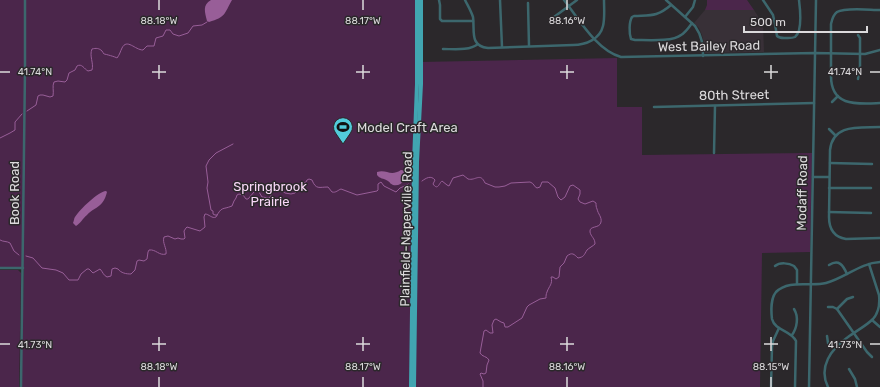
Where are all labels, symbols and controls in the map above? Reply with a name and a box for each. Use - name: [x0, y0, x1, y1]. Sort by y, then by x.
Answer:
- scale bar: [744, 8, 867, 34]
- text: 88.18°W: [140, 15, 178, 27]
- text: 88.17°W: [345, 15, 381, 27]
- text: 88.16°W: [549, 15, 585, 27]
- text: 500 m: [750, 15, 786, 29]
- street label: West Bailey Road: [658, 38, 760, 54]
- text: 41.74°N: [18, 66, 52, 78]
- text: 41.74°N: [828, 66, 862, 78]
- street label: 80th Street: [699, 87, 769, 103]
- sports icon: Model Craft Area: [332, 116, 354, 144]
- place label: Model Craft Area: [357, 120, 458, 135]
- street label: Plainfield-Naperville Road: [397, 151, 415, 307]
- street label: Modaff Road: [794, 155, 810, 231]
- street label: Book Road: [7, 161, 22, 225]
- park label: Springbrook Prairie: [233, 179, 307, 209]
- text: 41.73°N: [18, 339, 52, 351]
- text: 41.73°N: [828, 339, 862, 351]
- text: 88.18°W: [140, 361, 178, 373]
- text: 88.17°W: [345, 361, 381, 373]
- text: 88.16°W: [549, 361, 585, 373]
- text: 88.15°W: [753, 361, 789, 373]

